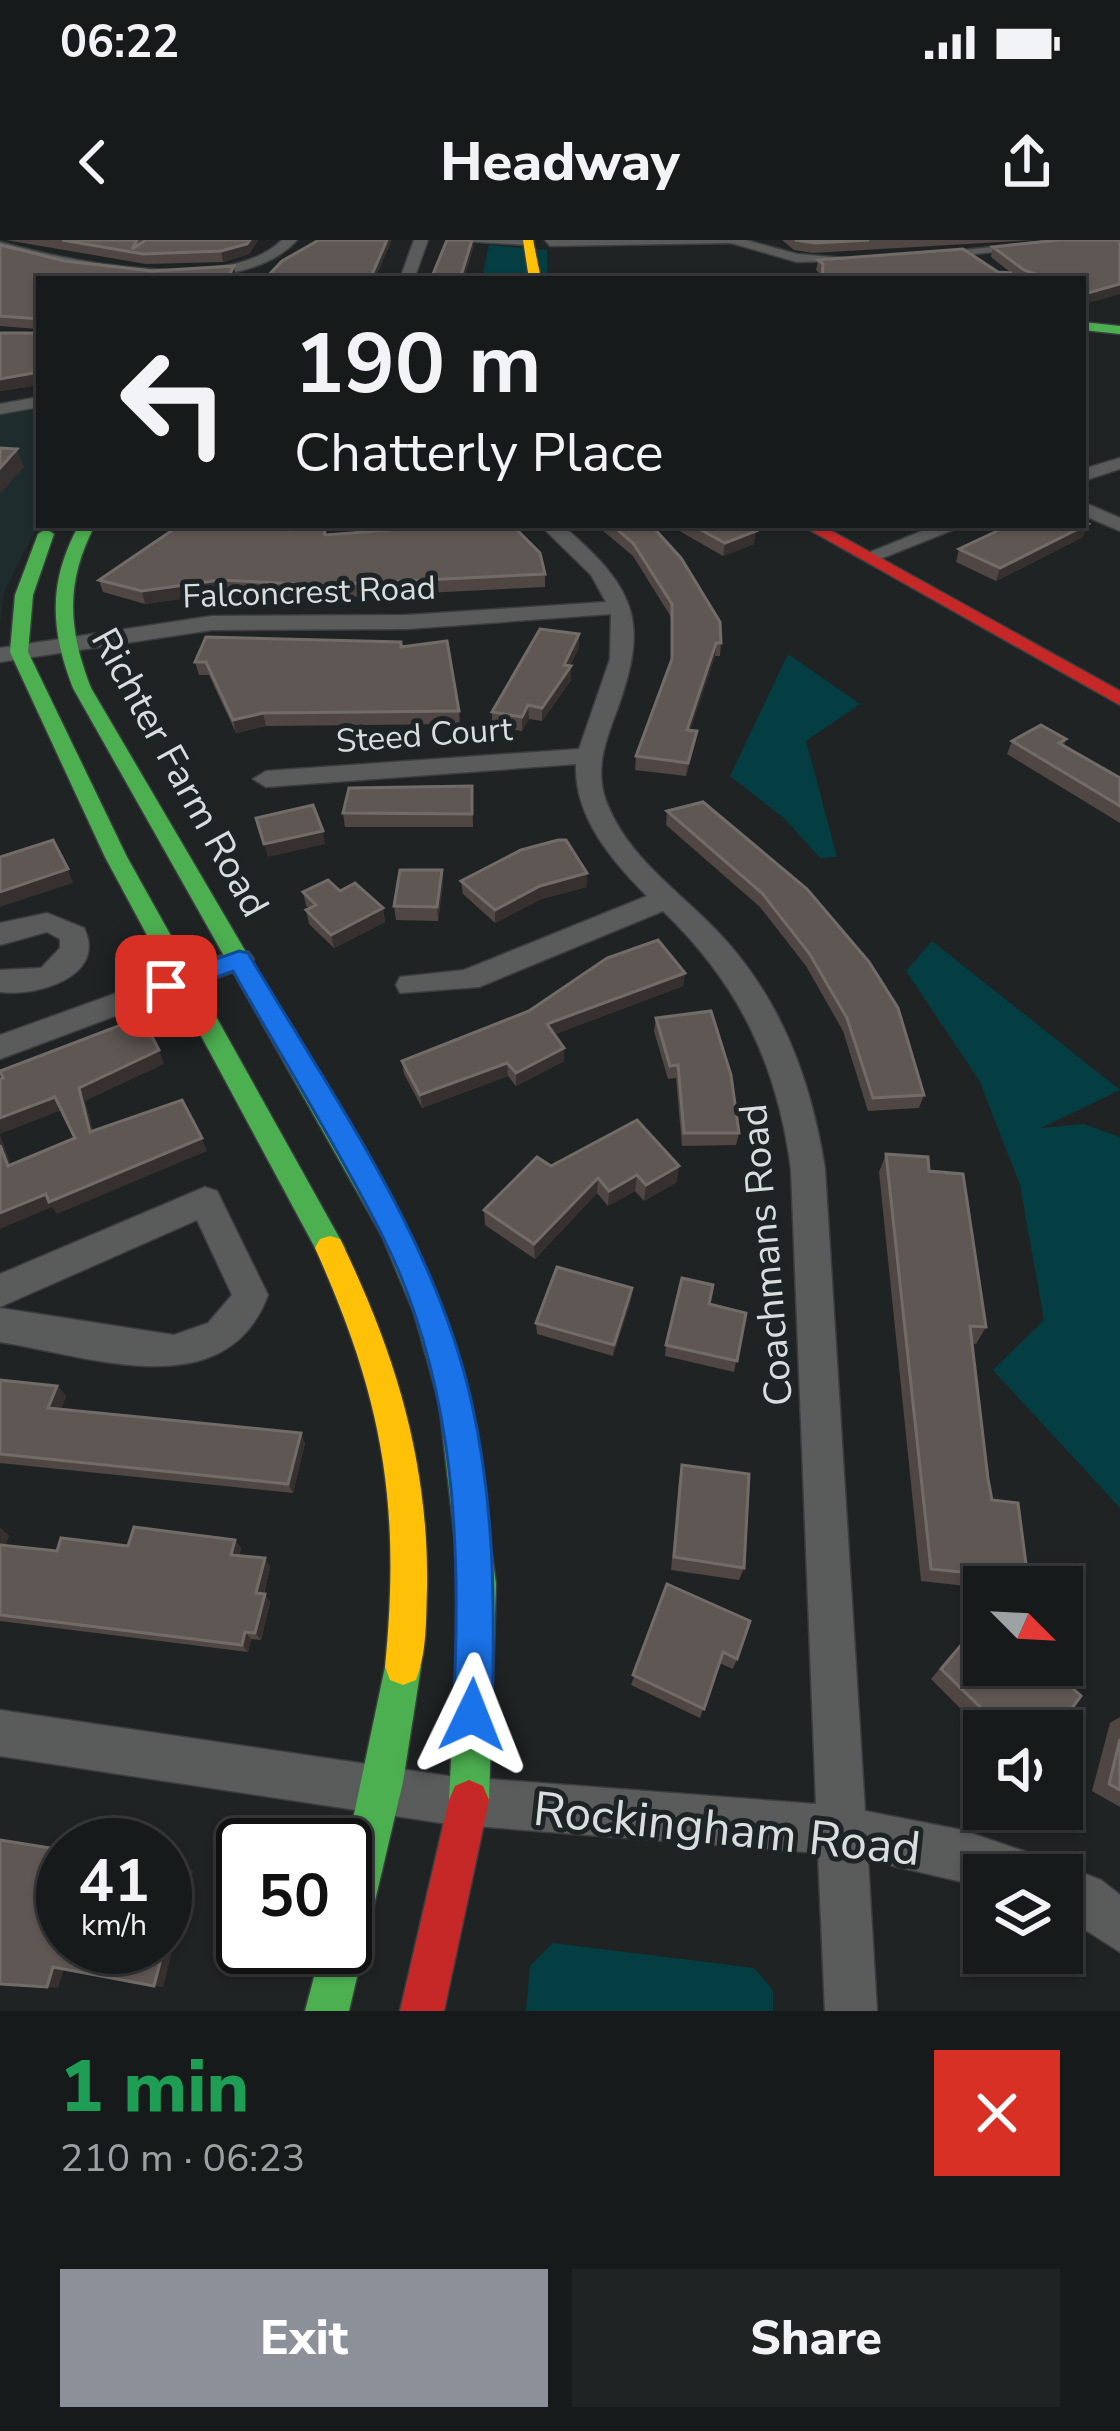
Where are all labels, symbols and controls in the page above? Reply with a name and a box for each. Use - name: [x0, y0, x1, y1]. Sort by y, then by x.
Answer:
- text: 06:22: [60, 12, 179, 73]
- text: Headway: [440, 125, 680, 199]
- icon: back: [60, 129, 126, 195]
- icon: share: [994, 129, 1060, 195]
- text: 190 m: [294, 307, 542, 422]
- icon: left: [96, 324, 252, 480]
- text: Chatterly Place: [294, 416, 664, 490]
- street label: Falconcrest Road: [182, 566, 437, 619]
- street label: Richter Farm Road: [78, 619, 281, 927]
- street label: Steed Court: [334, 707, 514, 764]
- pin: [115, 935, 217, 1037]
- icon: arrive: [133, 953, 199, 1019]
- street label: Coachmans Road: [727, 1102, 806, 1408]
- north arrow: [963, 1566, 1083, 1686]
- map controls: [963, 1566, 1083, 1974]
- position arrow: [409, 1652, 535, 1778]
- button: sound: [963, 1710, 1083, 1830]
- street label: Rockingham Road: [530, 1776, 924, 1882]
- speed limit sign: 50: [216, 1818, 372, 1974]
- text: 41: [78, 1840, 150, 1922]
- button: layers: [963, 1854, 1083, 1974]
- text: km/h: [81, 1905, 147, 1946]
- text: 1 min: [60, 2038, 249, 2136]
- button: close: [934, 2050, 1060, 2176]
- text: 210 m · 06:23: [60, 2132, 305, 2185]
- button: Exit: [60, 2269, 548, 2407]
- button: Share: [572, 2269, 1060, 2407]

